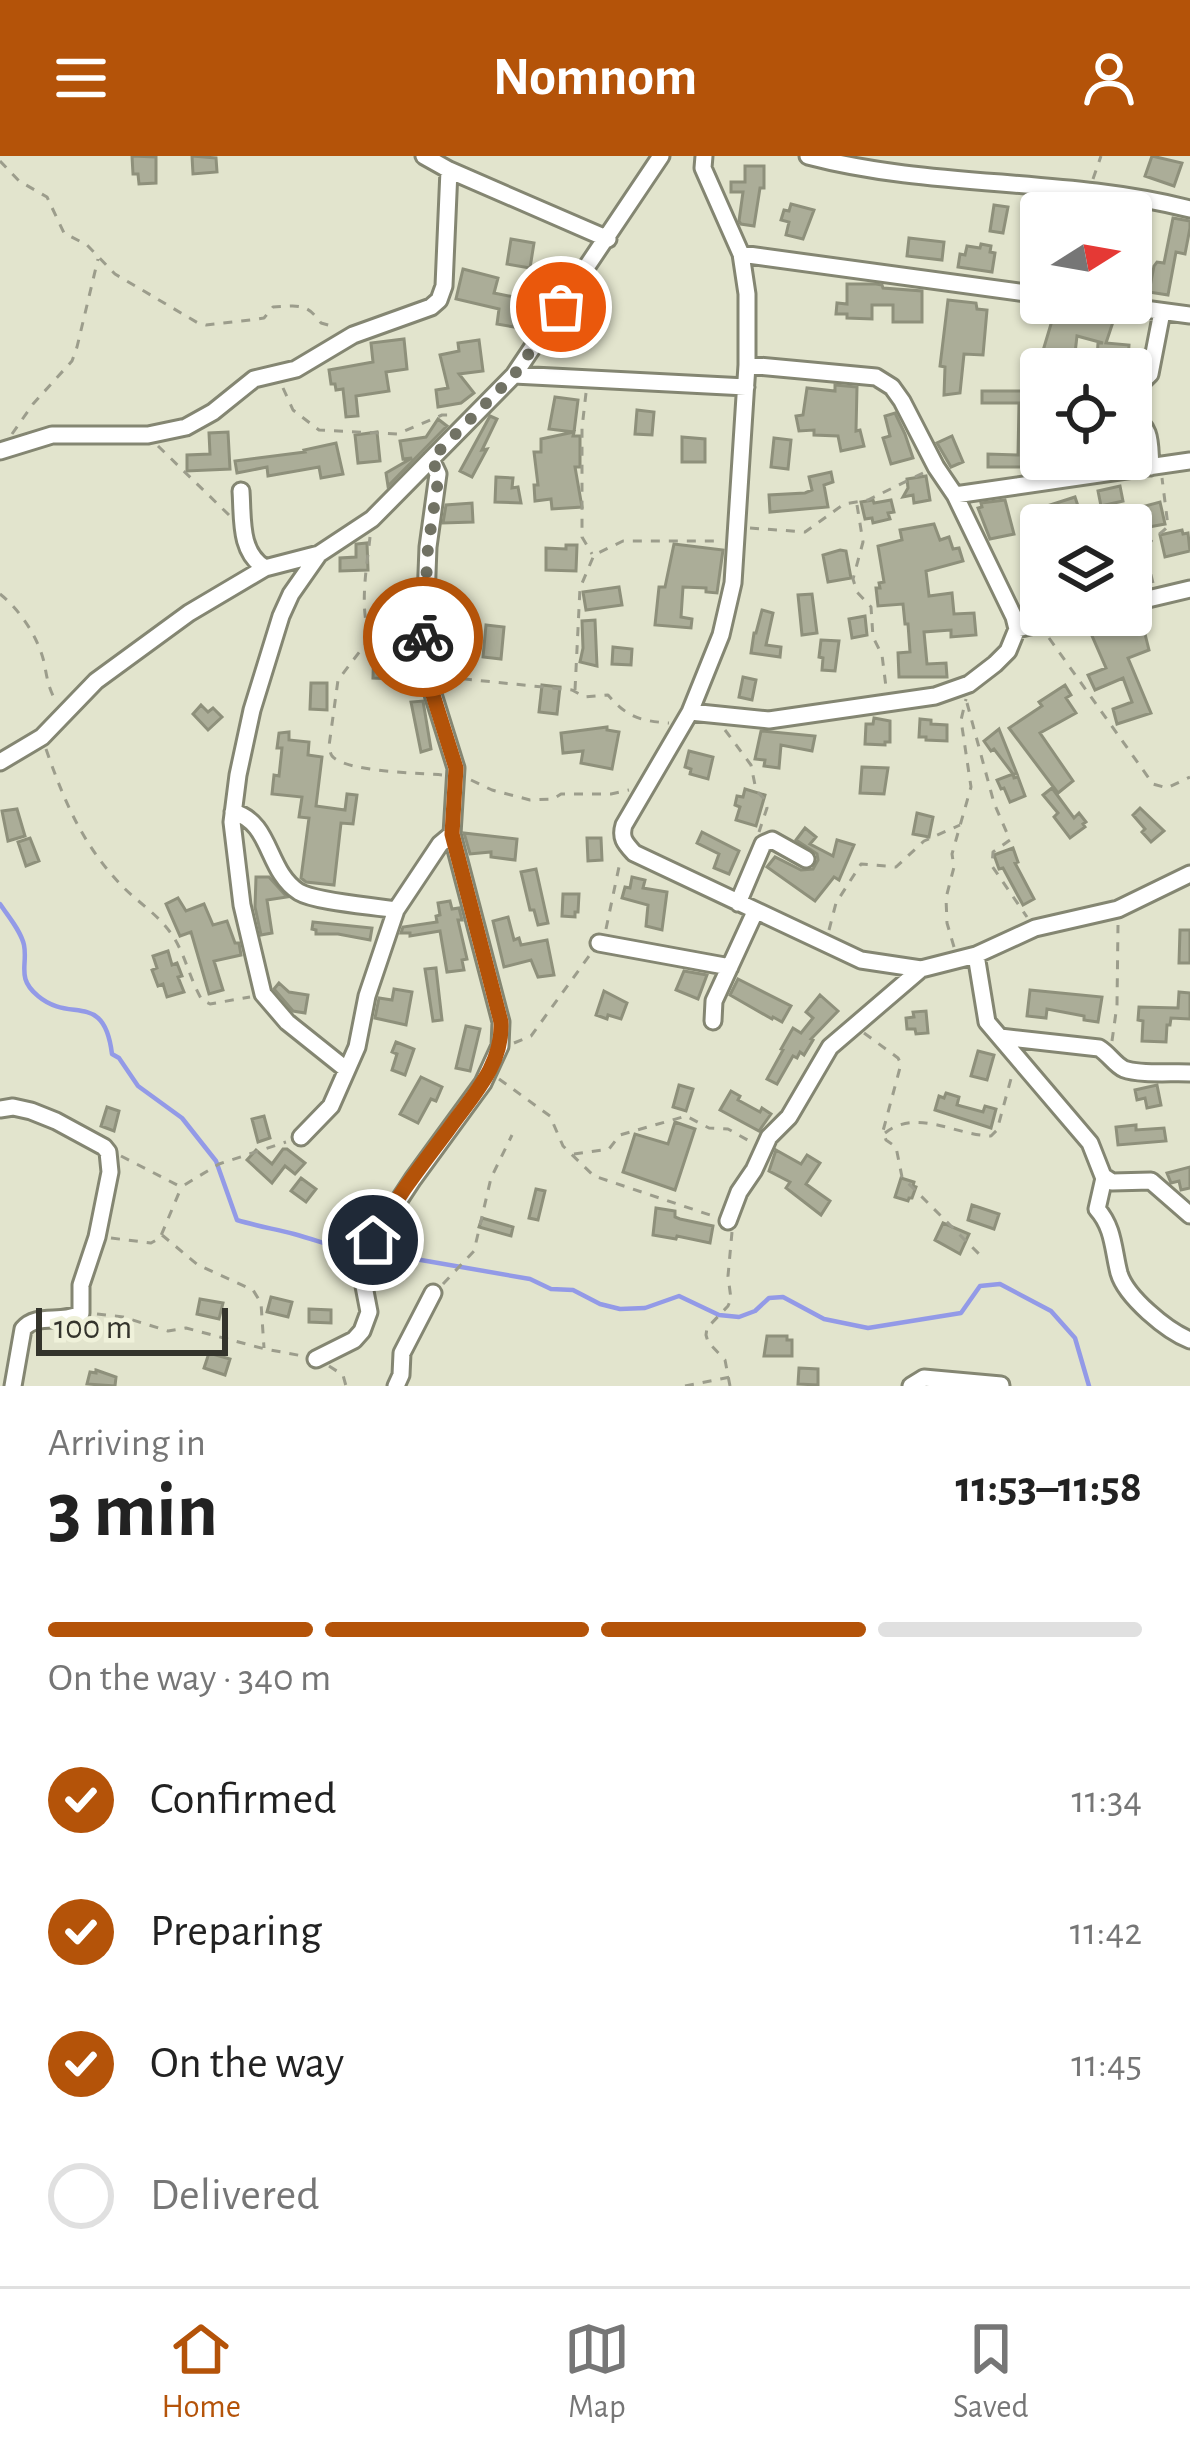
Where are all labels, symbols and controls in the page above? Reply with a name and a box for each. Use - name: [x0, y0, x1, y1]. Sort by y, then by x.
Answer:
- icon: menu: [48, 45, 114, 111]
- icon: person: [1076, 45, 1142, 111]
- text: Nomnom: [493, 51, 697, 105]
- north arrow: [1020, 192, 1152, 324]
- map controls: [1020, 192, 1152, 636]
- pin: [510, 256, 612, 358]
- icon: bag: [528, 274, 594, 340]
- button: locate: [1020, 348, 1152, 480]
- button: layers: [1020, 504, 1152, 636]
- courier: [363, 577, 483, 697]
- icon: bike: [390, 604, 456, 670]
- pin: [322, 1189, 424, 1291]
- icon: home: [340, 1207, 406, 1273]
- scale bar: [36, 1302, 228, 1355]
- text: 100 m: [54, 1312, 132, 1345]
- text: Arriving in: [48, 1424, 206, 1463]
- text: 11:53–11:58: [955, 1465, 1142, 1510]
- text: 3 min: [48, 1473, 218, 1551]
- text: On the way · 340 m: [48, 1659, 331, 1698]
- icon: check: [48, 1767, 114, 1833]
- text: Confirmed: [150, 1777, 336, 1822]
- text: 11:34: [1071, 1781, 1142, 1820]
- icon: check: [48, 1899, 114, 1965]
- text: Preparing: [150, 1909, 322, 1954]
- text: 11:42: [1070, 1913, 1142, 1952]
- icon: check: [48, 2031, 114, 2097]
- text: On the way: [150, 2041, 344, 2086]
- text: 11:45: [1071, 2045, 1142, 2084]
- text: Delivered: [150, 2173, 319, 2218]
- tab: Home: [162, 2316, 241, 2428]
- tab: Map: [564, 2316, 630, 2428]
- tab: Saved: [953, 2316, 1028, 2428]

